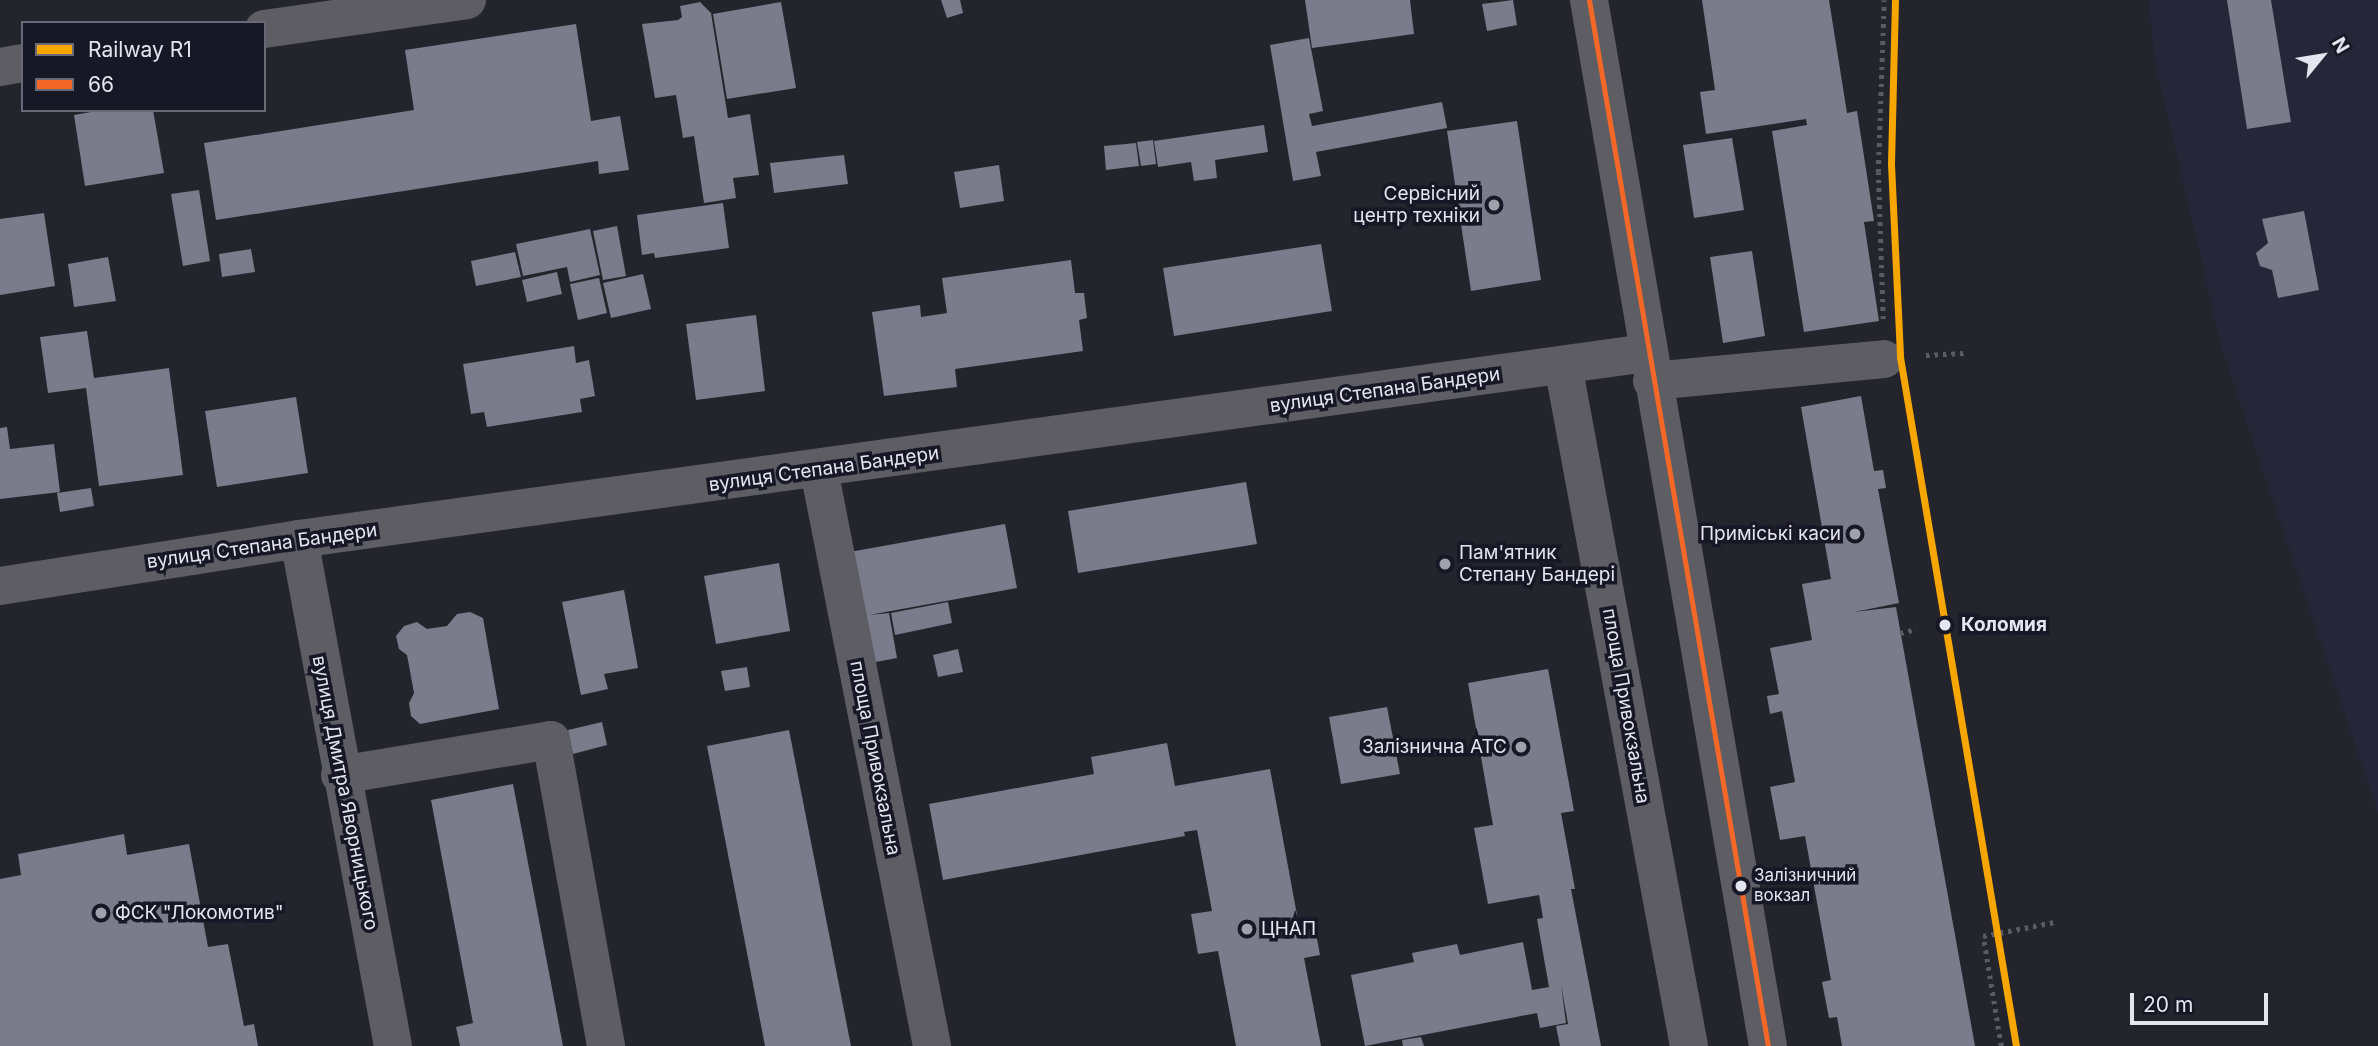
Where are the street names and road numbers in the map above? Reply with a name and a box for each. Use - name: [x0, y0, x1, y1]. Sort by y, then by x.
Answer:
- street label: вулиця Степана Бандери: [1268, 363, 1502, 417]
- street label: вулиця Степана Бандери: [707, 442, 941, 496]
- street label: вулиця Степана Бандери: [145, 519, 379, 573]
- street label: площа Привокзальна: [1598, 607, 1654, 805]
- street label: вулиця Дмитра Яворницького: [307, 654, 383, 932]
- street label: площа Привокзальна: [845, 659, 905, 857]

